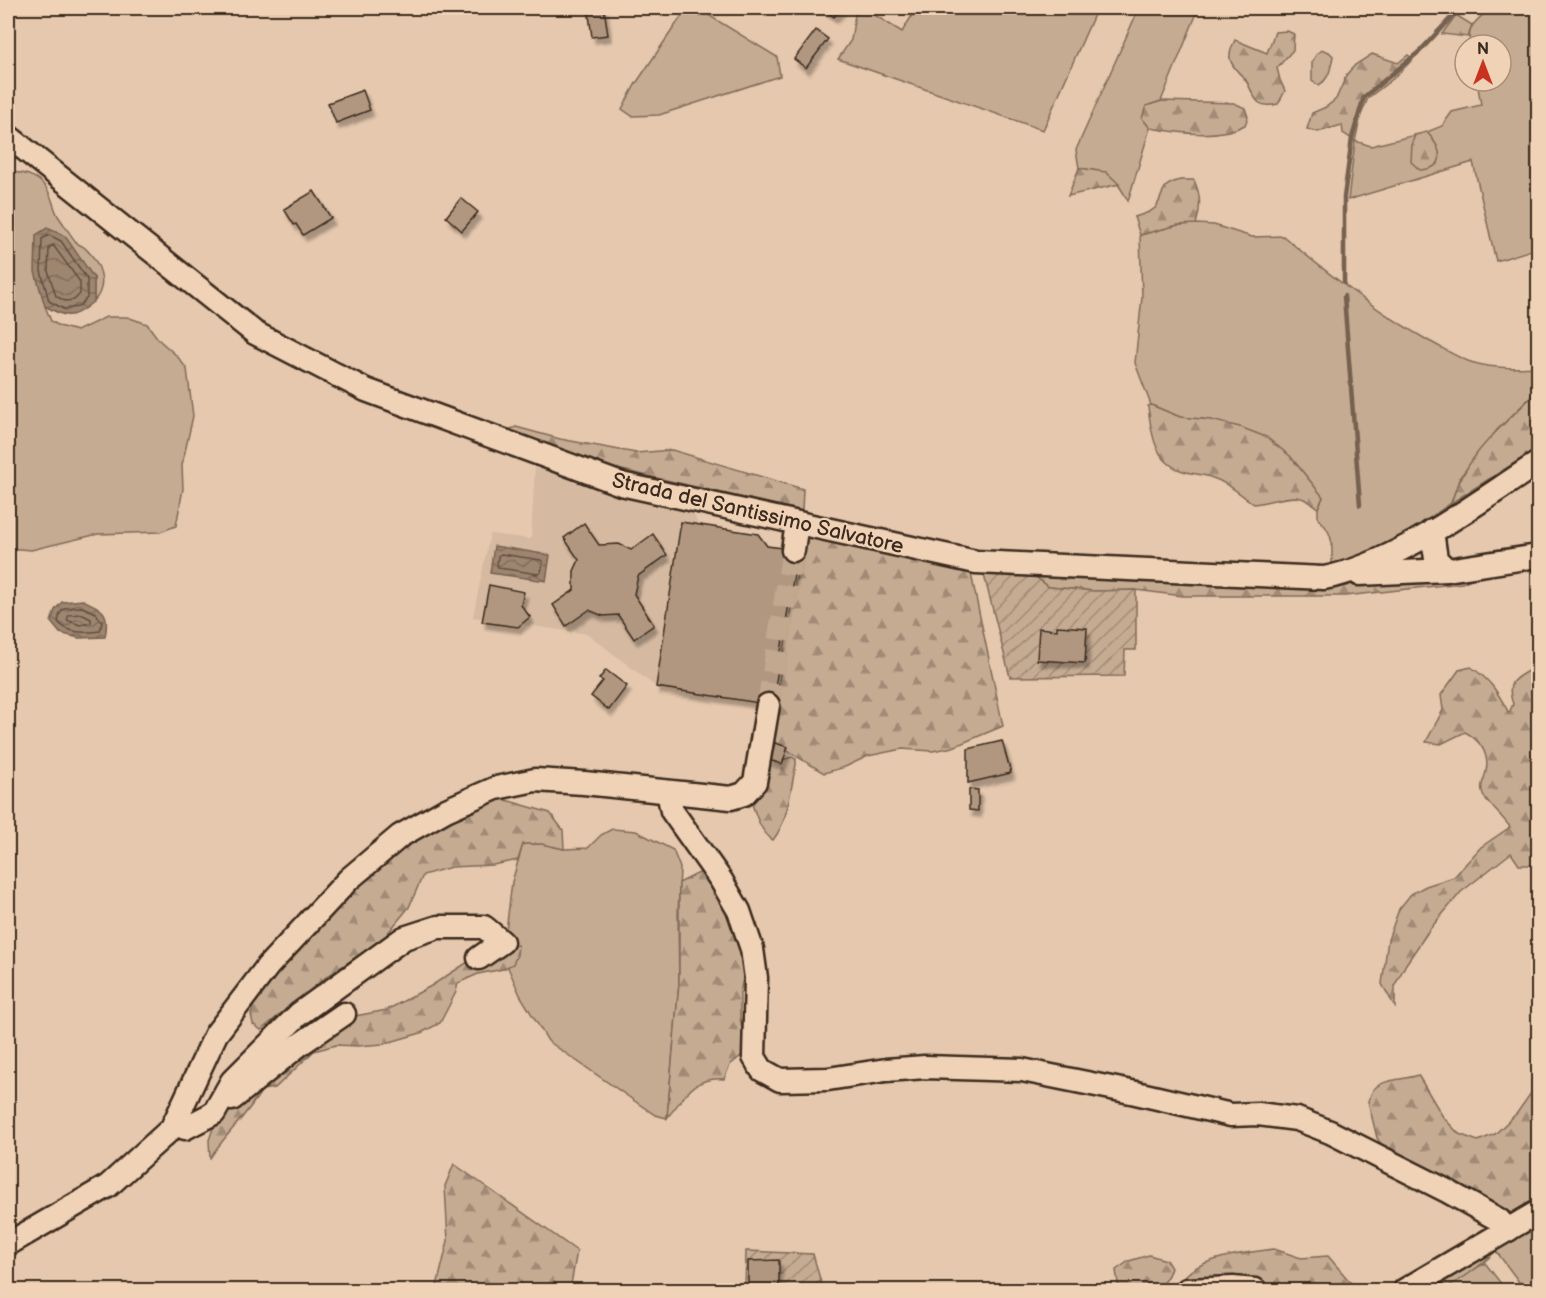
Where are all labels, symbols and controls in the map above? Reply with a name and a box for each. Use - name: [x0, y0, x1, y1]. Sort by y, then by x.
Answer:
- north arrow: [1453, 33, 1513, 93]
- text: N: [1477, 40, 1489, 59]
- street label: Strada del Santissimo Salvatore: [610, 468, 906, 559]

